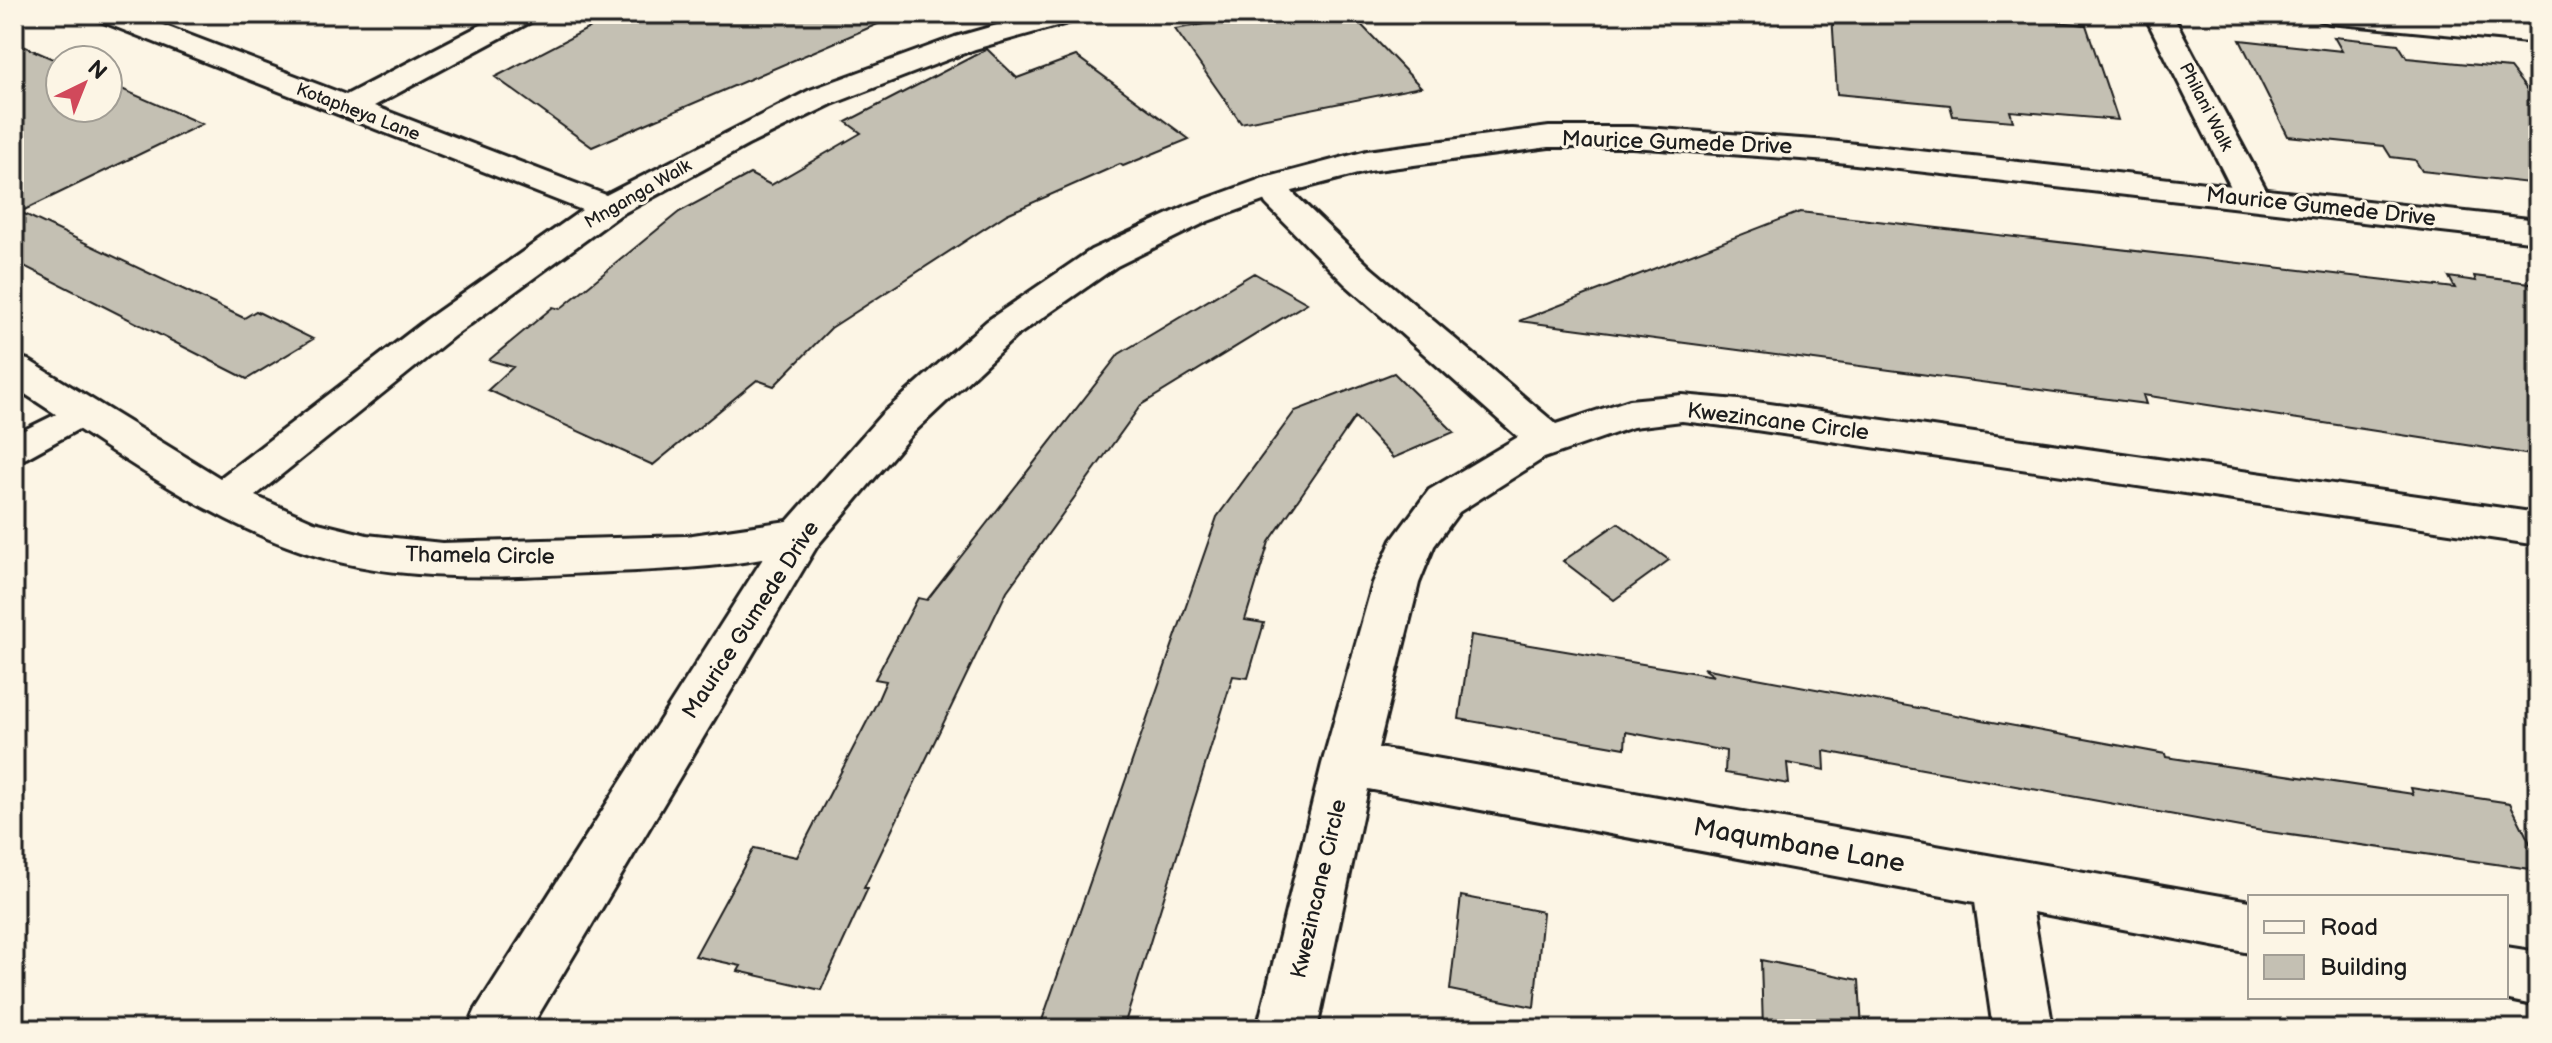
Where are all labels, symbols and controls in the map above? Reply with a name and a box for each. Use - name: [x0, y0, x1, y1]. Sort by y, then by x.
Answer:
- north arrow: [44, 44, 124, 124]
- text: N: [81, 55, 112, 86]
- street label: Philani Walk: [2175, 59, 2237, 155]
- street label: Kotapheya Lane: [293, 79, 423, 145]
- street label: Maurice Gumede Drive: [1561, 125, 1793, 161]
- street label: Mnganga Walk: [581, 155, 695, 233]
- street label: Maurice Gumede Drive: [2205, 182, 2437, 232]
- street label: Kwezincane Circle: [1686, 397, 1870, 447]
- street label: Maurice Gumede Drive: [677, 516, 825, 724]
- street label: Thamela Circle: [405, 541, 555, 571]
- street label: Kwezincane Circle: [1285, 797, 1353, 981]
- street label: Maqumbane Lane: [1691, 812, 1907, 880]
- legend: [2248, 895, 2508, 999]
- text: Road: [2320, 913, 2378, 942]
- text: Building: [2320, 953, 2407, 982]

